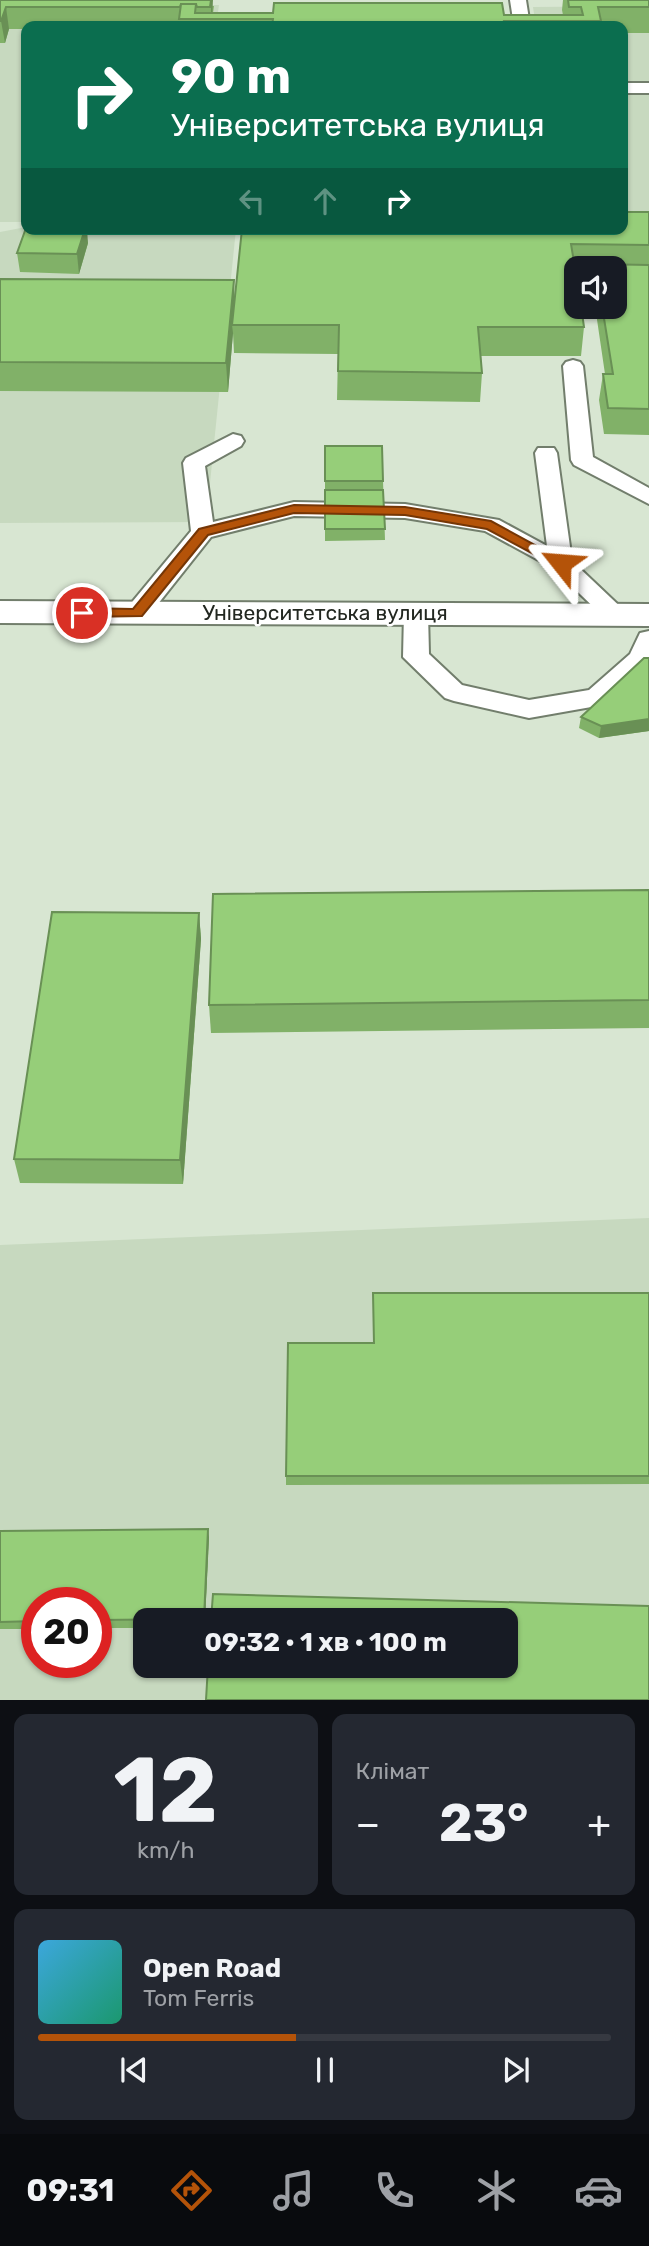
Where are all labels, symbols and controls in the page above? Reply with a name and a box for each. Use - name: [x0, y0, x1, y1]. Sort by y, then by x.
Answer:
- text: 90 m: [171, 47, 291, 105]
- icon: right: [56, 49, 147, 140]
- text: Університетська вулиця: [171, 106, 545, 144]
- icon: left: [233, 182, 271, 220]
- icon: ahead: [306, 182, 344, 220]
- icon: right: [379, 182, 417, 220]
- map controls: [564, 256, 627, 319]
- button: sound: [564, 256, 627, 319]
- position arrow: [524, 526, 598, 600]
- pin: [52, 583, 112, 643]
- icon: arrive: [63, 594, 101, 632]
- street label: Університетська вулиця: [202, 600, 448, 625]
- speed limit sign: 20: [21, 1587, 112, 1678]
- text: 09:32 · 1 хв · 100 m: [204, 1627, 447, 1658]
- text: 12: [114, 1736, 218, 1844]
- text: Клімат: [356, 1757, 429, 1785]
- text: 23°: [439, 1792, 528, 1854]
- text: −: [356, 1801, 380, 1847]
- text: +: [587, 1801, 611, 1847]
- text: km/h: [137, 1836, 194, 1864]
- text: Open Road: [143, 1953, 281, 1984]
- text: Tom Ferris: [143, 1984, 254, 2012]
- icon: previous: [115, 2051, 153, 2089]
- icon: pause: [306, 2051, 344, 2089]
- icon: next: [497, 2051, 535, 2089]
- icon: directions: [167, 2166, 216, 2215]
- icon: music: [269, 2166, 318, 2215]
- icon: phone: [370, 2166, 419, 2215]
- icon: climate: [472, 2166, 521, 2215]
- icon: car: [574, 2166, 623, 2215]
- text: 09:31: [26, 2171, 114, 2209]

